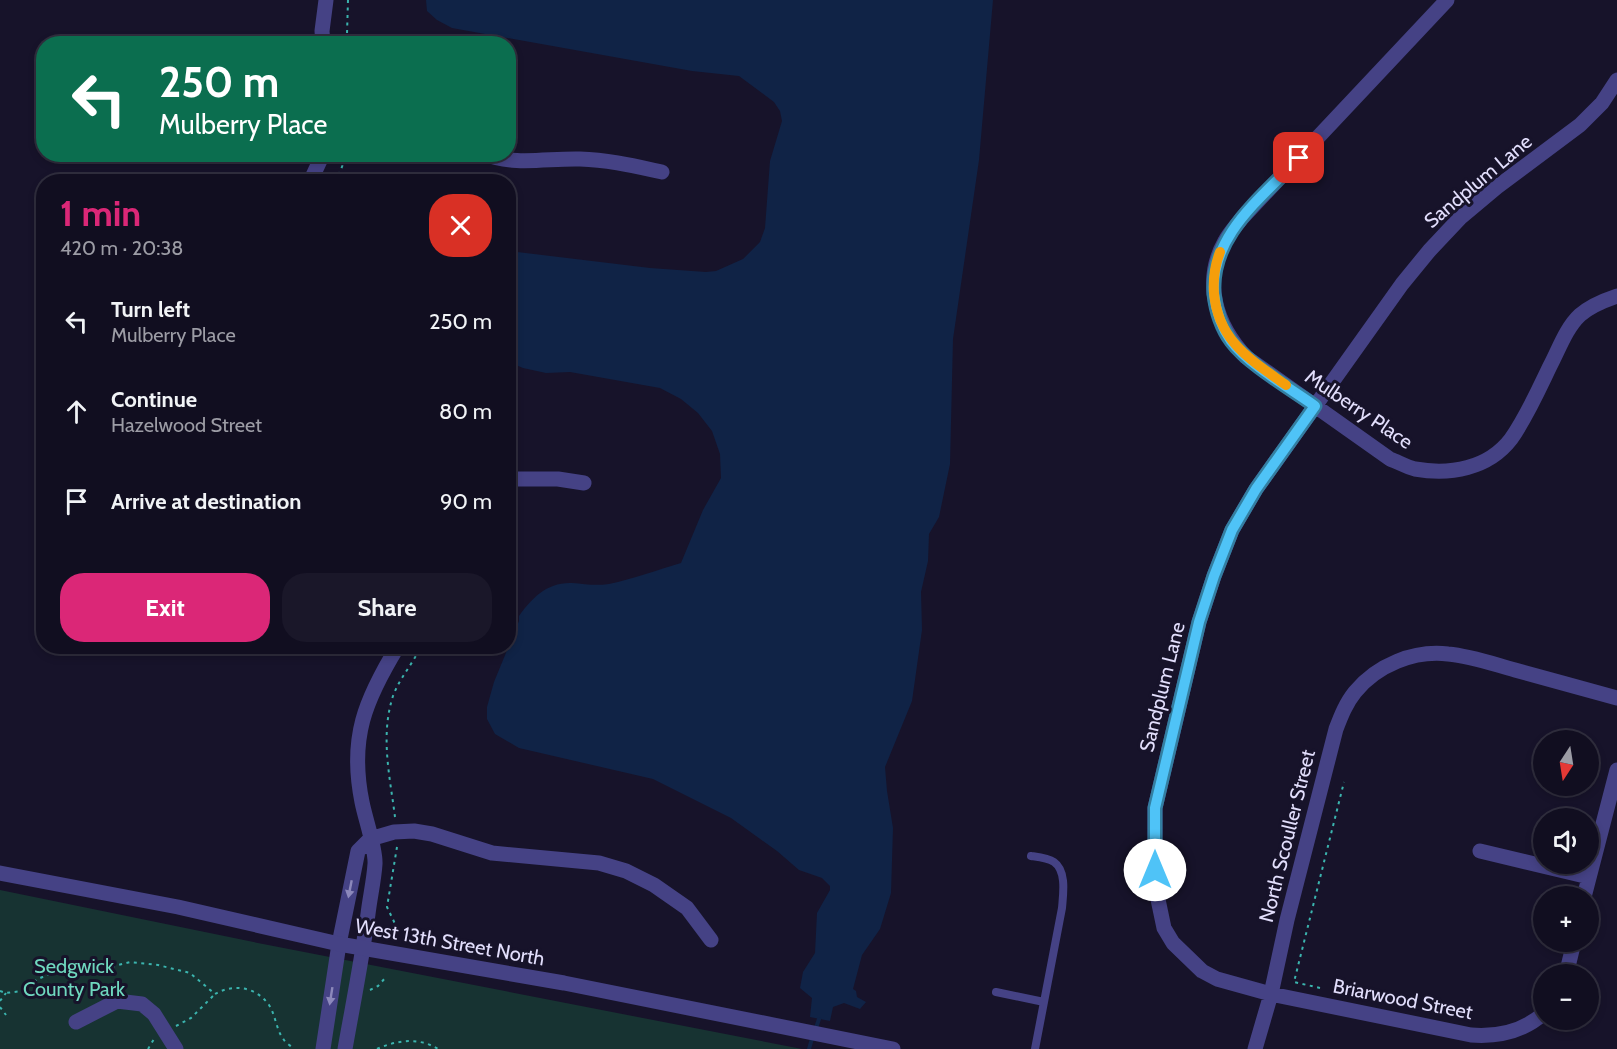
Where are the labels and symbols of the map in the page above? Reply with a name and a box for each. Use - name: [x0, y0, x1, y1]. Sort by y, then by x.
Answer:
- street label: Sandplum Lane: [1419, 129, 1537, 233]
- pin: [1273, 132, 1324, 183]
- street label: Mulberry Place: [1301, 364, 1417, 454]
- street label: Sandplum Lane: [1134, 620, 1190, 754]
- north arrow: [1533, 730, 1599, 796]
- street label: North Scouller Street: [1254, 747, 1320, 925]
- position arrow: [1123, 838, 1187, 902]
- one-way arrow: [345, 880, 354, 899]
- street label: West 13th Street North: [353, 914, 547, 970]
- park label: Sedgwick County Park: [23, 954, 125, 1001]
- street label: Briarwood Street: [1331, 974, 1475, 1024]
- one-way arrow: [327, 987, 336, 1006]

